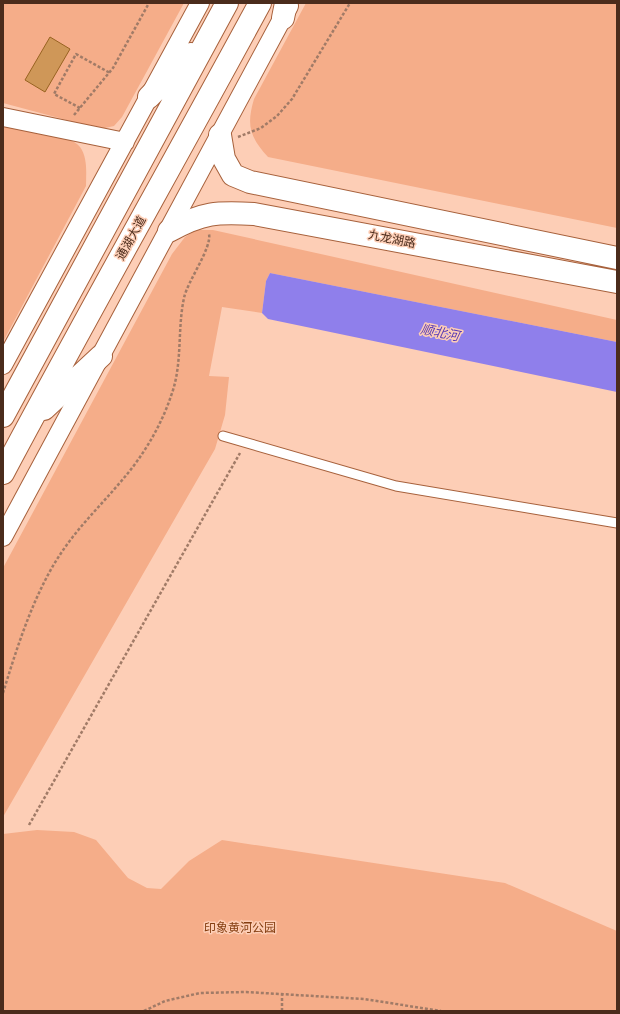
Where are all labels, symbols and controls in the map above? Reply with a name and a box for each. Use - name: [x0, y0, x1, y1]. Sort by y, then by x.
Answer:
- street label: 通湖大道: [112, 213, 149, 262]
- street label: 九龙湖路: [367, 227, 417, 250]
- water label: 顺北河: [419, 320, 464, 344]
- park label: 印象黄河公园: [204, 920, 276, 935]

